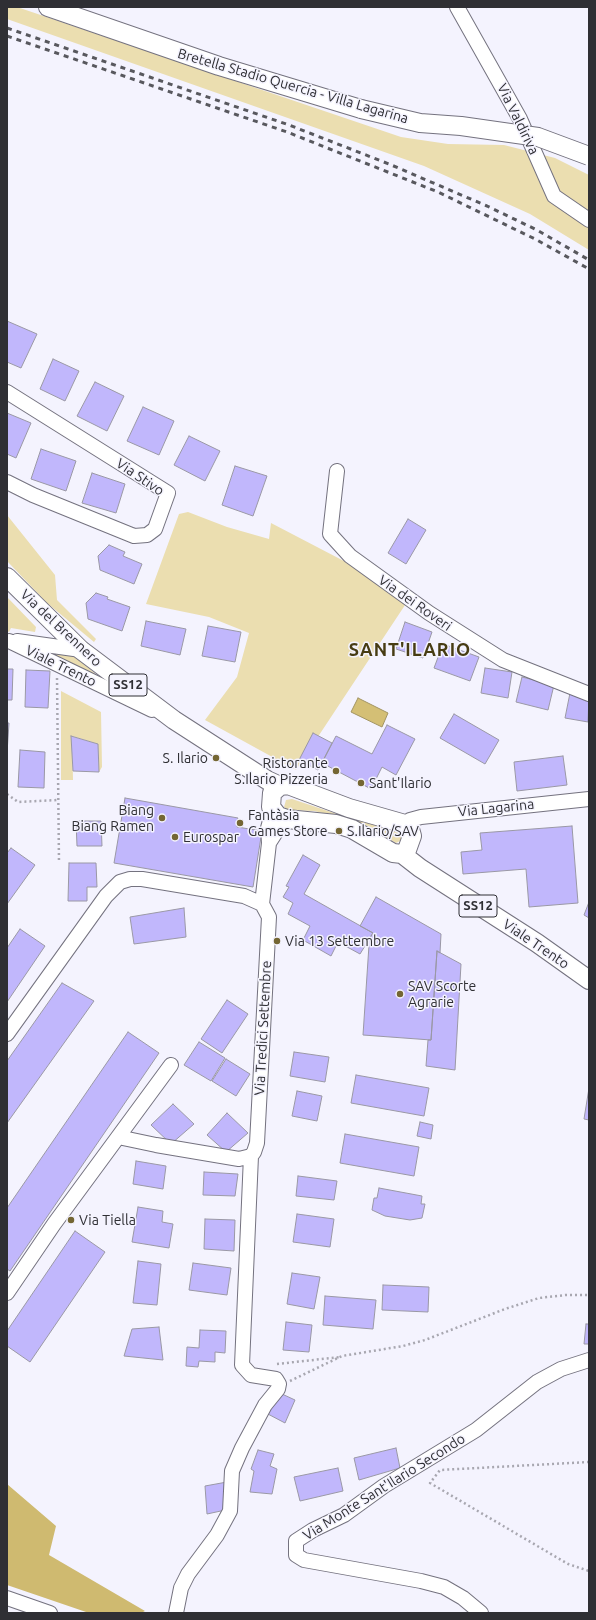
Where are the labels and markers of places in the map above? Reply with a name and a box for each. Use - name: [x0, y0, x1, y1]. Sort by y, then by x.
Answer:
- place label: S. Ilario: [162, 750, 208, 766]
- marker: S. Ilario: [211, 753, 221, 763]
- place label: Ristorante S.Ilario Pizzeria: [234, 755, 328, 788]
- marker: Ristorante S.Ilario Pizzeria: [331, 766, 341, 776]
- place label: Sant'Ilario: [369, 775, 432, 791]
- marker: Sant'Ilario: [356, 778, 366, 788]
- place label: Biang Biang Ramen: [72, 802, 154, 834]
- place label: Fantàsia Games Store: [248, 807, 328, 840]
- marker: Biang Biang Ramen: [157, 813, 167, 823]
- marker: Fantàsia Games Store: [235, 818, 245, 828]
- place label: S.Ilario/SAV: [347, 823, 419, 839]
- marker: S.Ilario/SAV: [334, 826, 344, 836]
- place label: Eurospar: [183, 829, 239, 845]
- marker: Eurospar: [170, 832, 180, 842]
- place label: Via 13 Settembre: [285, 933, 394, 949]
- marker: Via 13 Settembre: [272, 936, 282, 946]
- place label: SAV Scorte Agrarie: [408, 978, 476, 1010]
- marker: SAV Scorte Agrarie: [395, 989, 405, 999]
- place label: Via Tiella: [79, 1212, 136, 1228]
- marker: Via Tiella: [66, 1215, 76, 1225]

